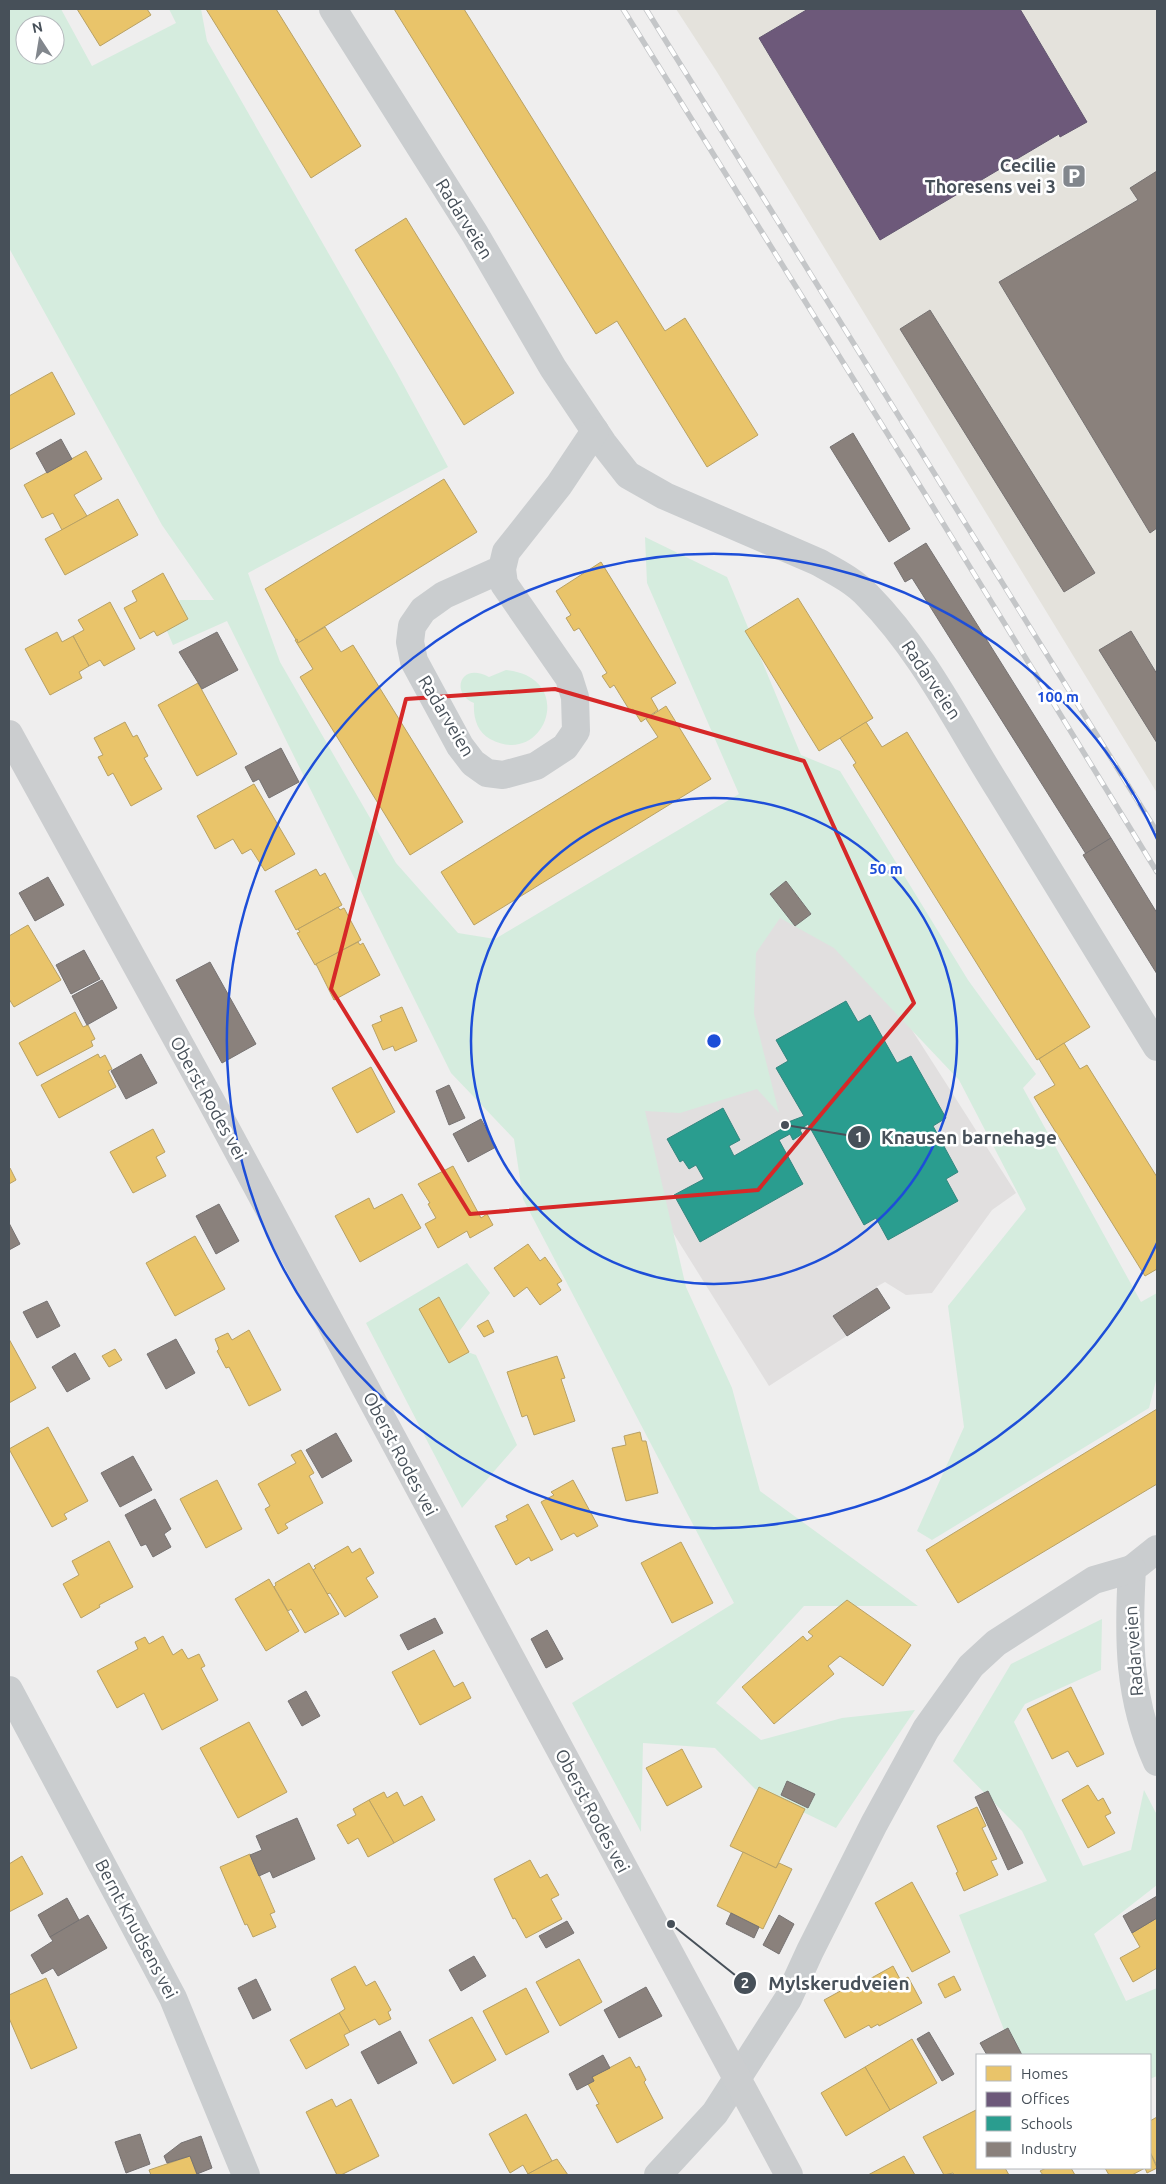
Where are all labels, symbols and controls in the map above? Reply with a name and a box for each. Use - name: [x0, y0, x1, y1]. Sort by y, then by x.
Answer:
- north arrow: [15, 15, 65, 65]
- text: N: [31, 18, 44, 36]
- place label: Cecilie Thoresens vei 3: [925, 155, 1056, 196]
- parking icon: Cecilie Thoresens vei 3: [1061, 163, 1087, 189]
- street label: Radarveien: [432, 175, 497, 262]
- street label: Radarveien: [898, 636, 965, 723]
- street label: Radarveien: [415, 671, 479, 760]
- text: 100 m: [1037, 688, 1079, 705]
- text: 50 m: [869, 860, 903, 877]
- centre of rings: [705, 1032, 723, 1050]
- street label: Oberst Rodes vei: [167, 1033, 251, 1162]
- callout: Knausen barnehage: [846, 1120, 1067, 1154]
- text: Knausen barnehage: [881, 1126, 1057, 1148]
- text: 1: [855, 1128, 863, 1145]
- street label: Oberst Rodes vei: [360, 1388, 442, 1519]
- street label: Radarveien: [1120, 1605, 1146, 1697]
- street label: Oberst Rodes vei: [552, 1745, 634, 1876]
- street label: Bernt Knudsens vei: [92, 1856, 182, 2002]
- callout: Mylskerudveien: [733, 1966, 919, 2000]
- text: Mylskerudveien: [768, 1972, 910, 1994]
- text: 2: [741, 1974, 749, 1991]
- legend: [976, 2054, 1151, 2169]
- text: Homes: [1021, 2065, 1068, 2082]
- text: Offices: [1021, 2090, 1069, 2107]
- text: Schools: [1021, 2115, 1072, 2132]
- text: Industry: [1021, 2140, 1076, 2157]

